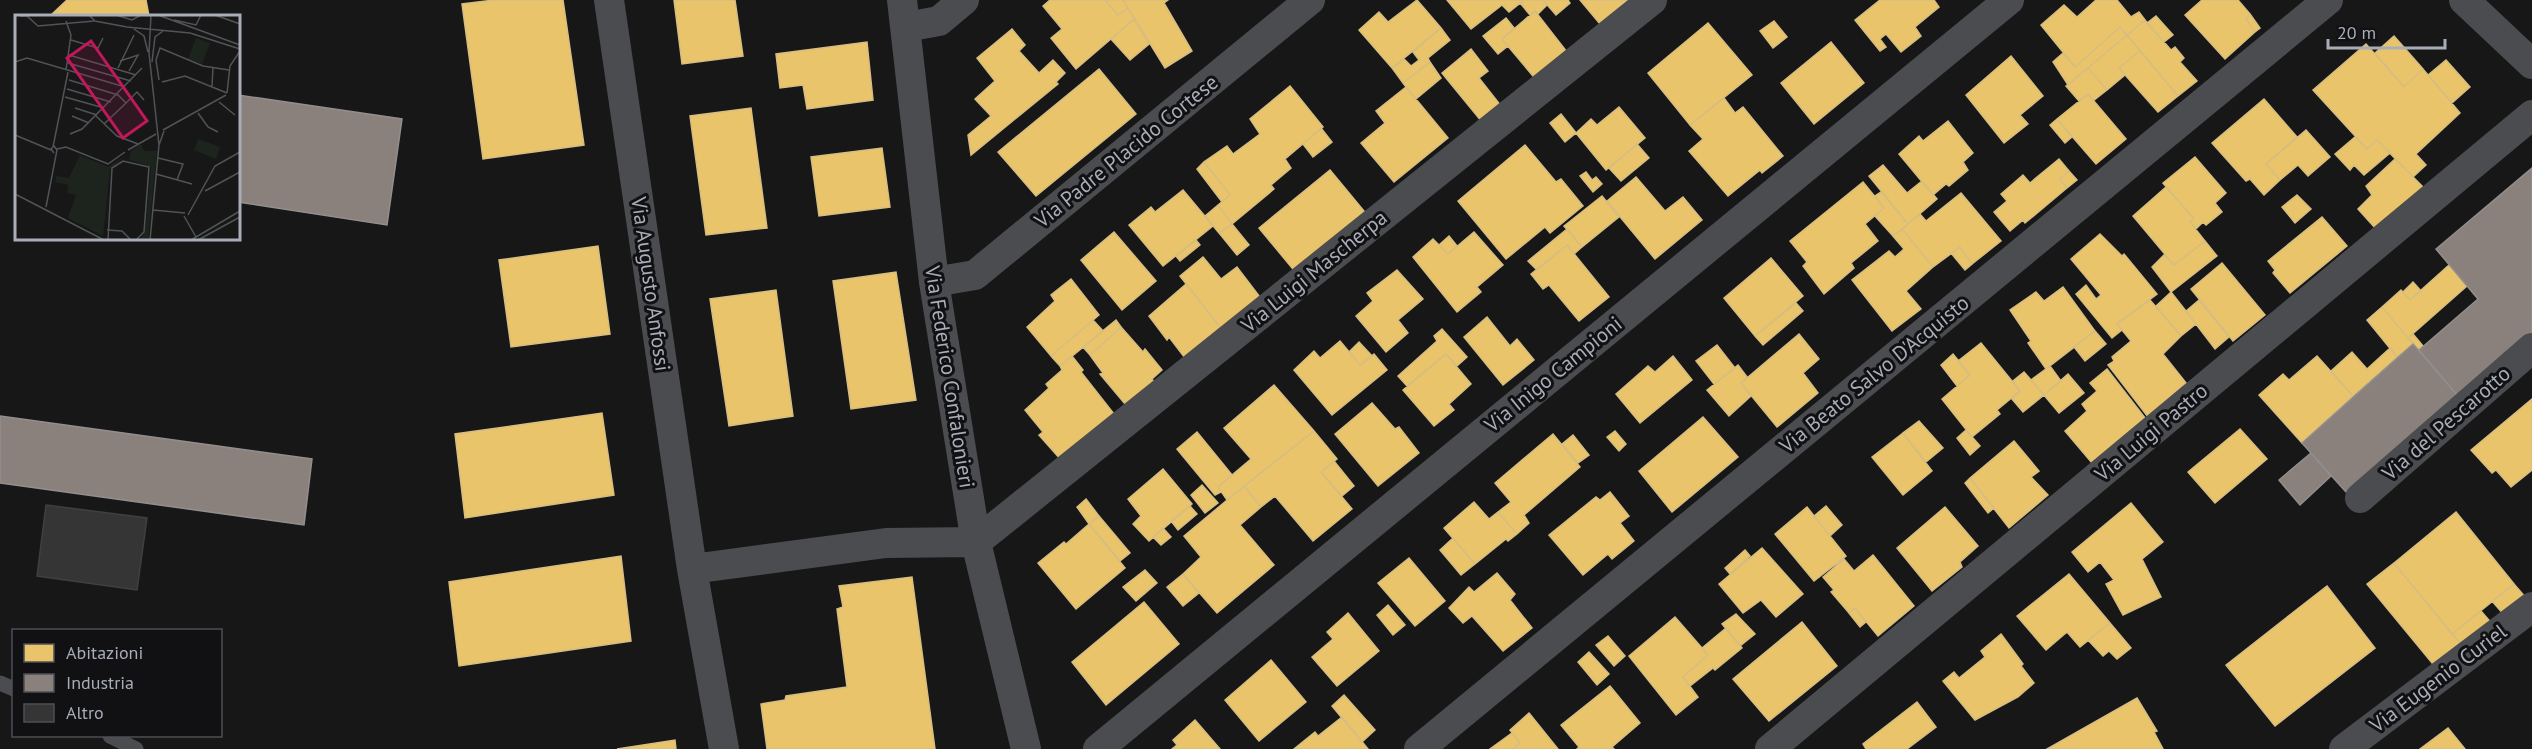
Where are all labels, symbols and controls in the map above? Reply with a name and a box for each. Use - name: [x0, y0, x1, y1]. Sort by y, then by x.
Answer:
- scale bar: [2328, 12, 2445, 50]
- inset map: [15, 15, 240, 240]
- text: 20 m: [2337, 21, 2376, 44]
- street label: Via Padre Placido Cortese: [1028, 69, 1223, 234]
- street label: Via Augusto Anfossi: [625, 194, 677, 373]
- street label: Via Luigi Mascherpa: [1235, 204, 1392, 339]
- street label: Via Federico Confalonieri: [919, 263, 981, 490]
- street label: Via Beato Salvo D'Acquisto: [1773, 289, 1974, 459]
- street label: Via Inigo Campioni: [1478, 310, 1627, 438]
- street label: Via del Pescarotto: [2376, 360, 2516, 487]
- street label: Via Luigi Pastro: [2088, 377, 2213, 488]
- street label: Via Eugenio Curiel: [2363, 618, 2512, 739]
- legend: [12, 629, 222, 737]
- text: Abitazioni: [66, 641, 143, 664]
- text: Industria: [66, 671, 134, 694]
- text: Altro: [66, 701, 104, 724]

